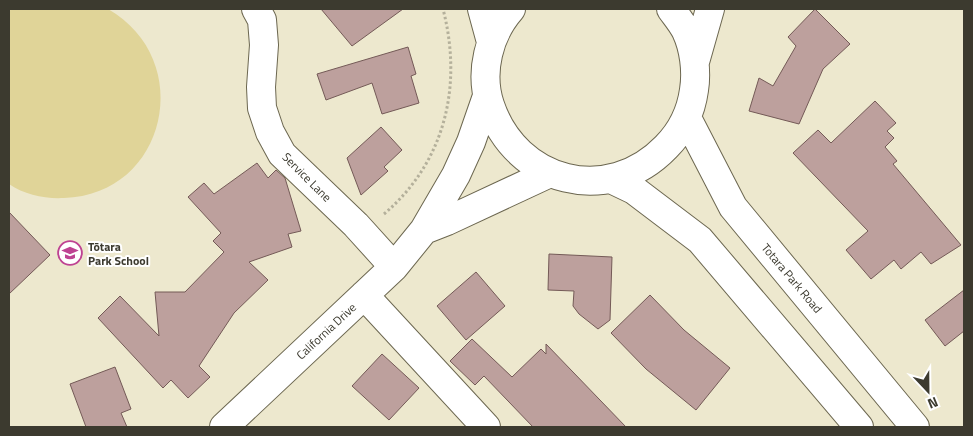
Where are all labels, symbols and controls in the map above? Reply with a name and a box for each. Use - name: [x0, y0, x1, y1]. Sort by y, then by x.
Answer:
- street label: Service Lane: [278, 148, 336, 206]
- place label: Tōtara Park School: [88, 237, 149, 270]
- street label: Totara Park Road: [757, 239, 827, 317]
- school or university icon: Tōtara Park School: [57, 240, 83, 266]
- street label: California Drive: [292, 298, 360, 364]
- north arrow: [903, 366, 953, 416]
- text: N: [925, 392, 941, 415]

